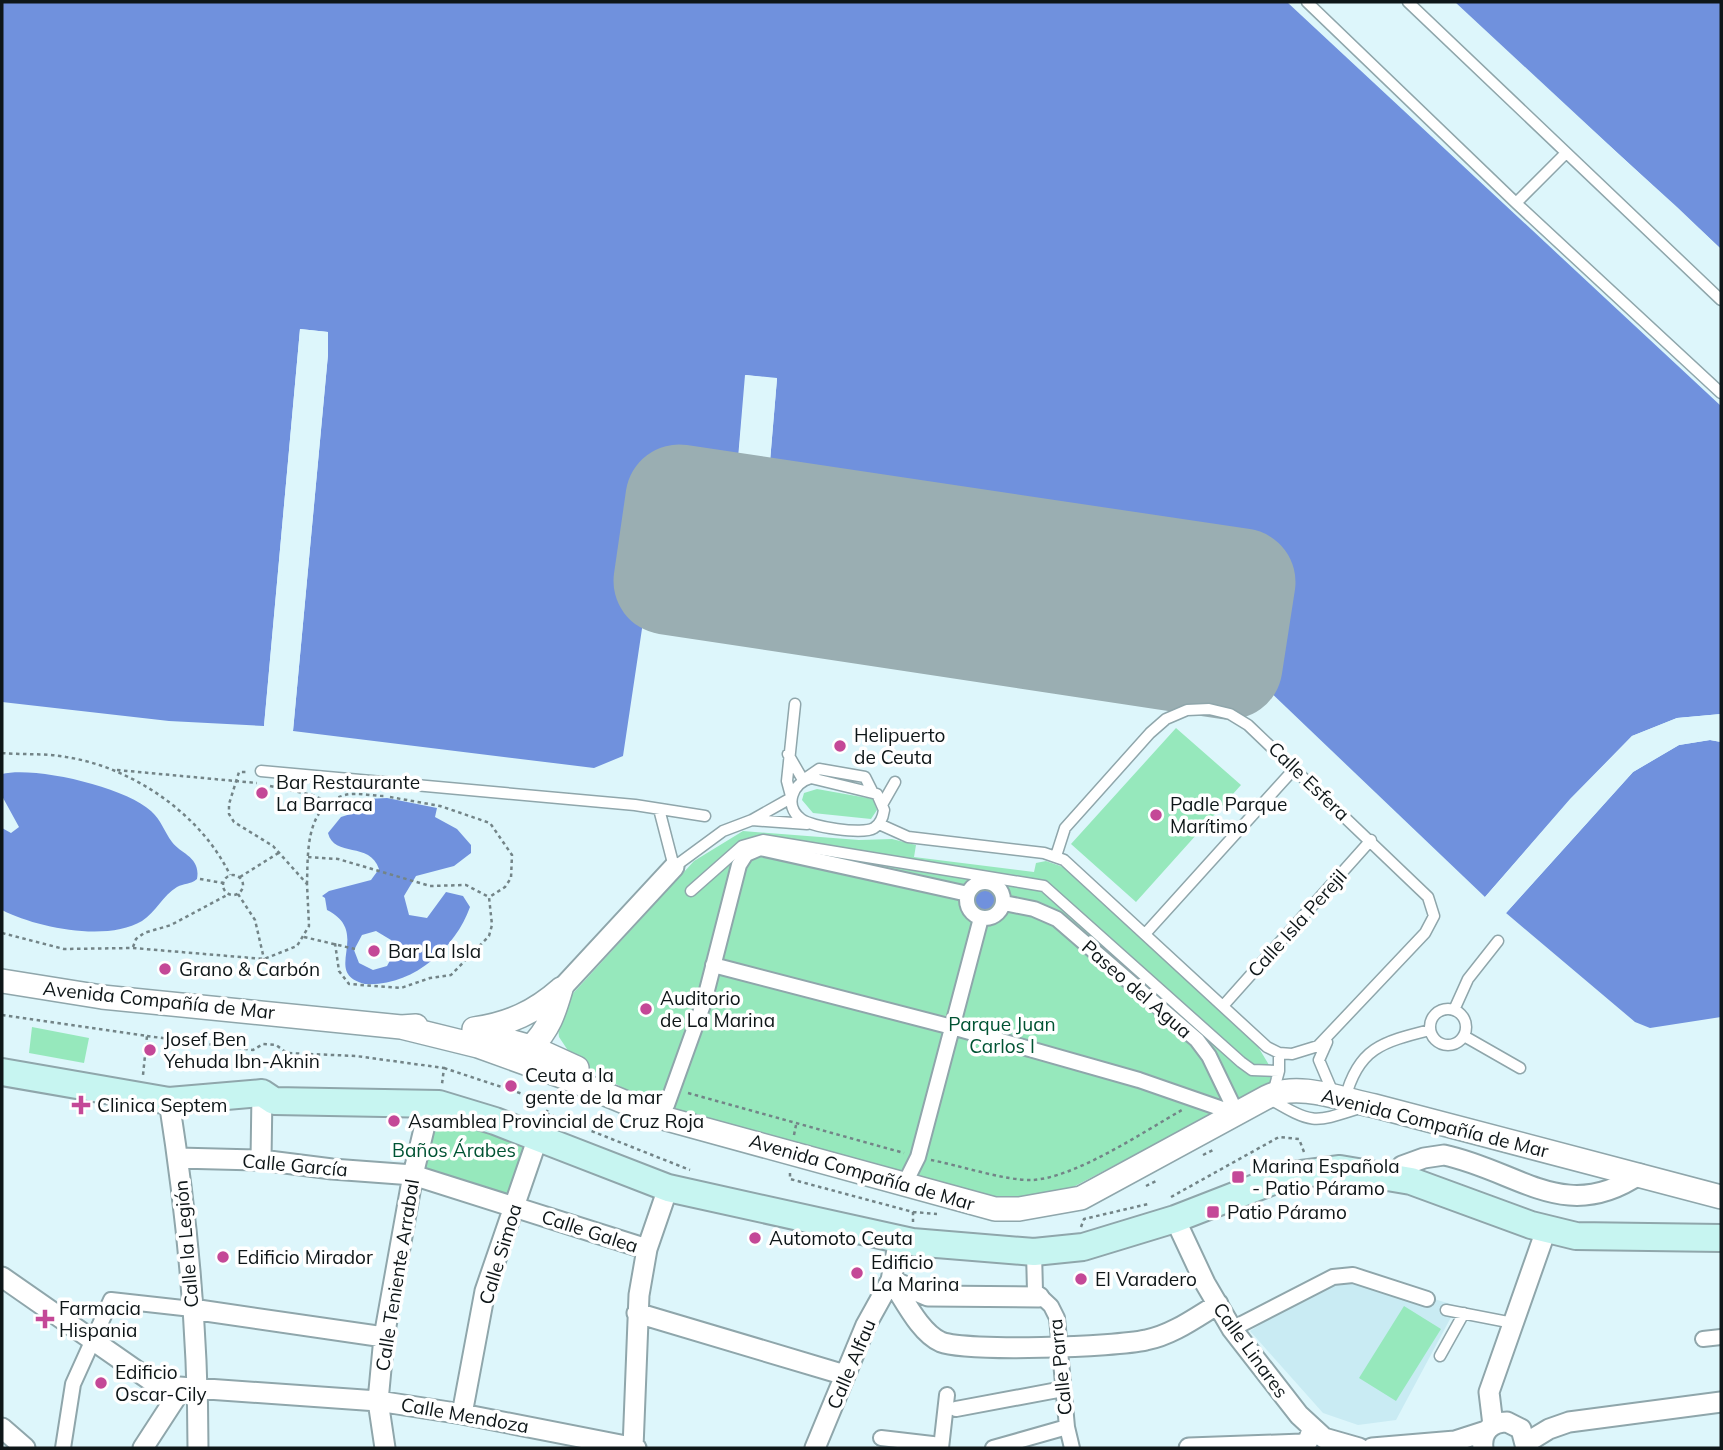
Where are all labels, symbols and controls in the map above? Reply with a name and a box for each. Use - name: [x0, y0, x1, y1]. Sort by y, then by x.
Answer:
- place label: Helipuerto de Ceuta: [854, 723, 945, 769]
- street label: Calle Esfera: [1263, 736, 1355, 826]
- marker: Helipuerto de Ceuta: [832, 738, 848, 754]
- place label: Bar Restaurante La Barraca: [276, 770, 420, 816]
- marker: Bar Restaurante La Barraca: [254, 785, 270, 801]
- place label: Padle Parque Marítimo: [1170, 792, 1287, 838]
- marker: Padle Parque Marítimo: [1148, 807, 1164, 823]
- street label: Calle Isla Perejil: [1242, 864, 1352, 982]
- street label: Paseo del Agua: [1077, 935, 1197, 1043]
- place label: Bar La Isla: [388, 939, 481, 963]
- marker: Bar La Isla: [366, 943, 382, 959]
- place label: Grano & Carbón: [179, 957, 320, 981]
- marker: Grano & Carbón: [157, 961, 173, 977]
- street label: Avenida Compañía de Mar: [42, 976, 276, 1024]
- place label: Auditorio de La Marina: [660, 986, 775, 1032]
- marker: Auditorio de La Marina: [638, 1001, 654, 1017]
- park label: Parque Juan Carlos I: [948, 1012, 1056, 1058]
- place label: Josef Ben Yehuda Ibn-Aknin: [163, 1027, 320, 1073]
- marker: Josef Ben Yehuda Ibn-Aknin: [142, 1042, 158, 1058]
- place label: Ceuta a la gente de la mar: [525, 1063, 662, 1109]
- marker: Ceuta a la gente de la mar: [503, 1078, 519, 1094]
- street label: Avenida Compañía de Mar: [1319, 1083, 1551, 1163]
- place label: Clinica Septem: [97, 1093, 227, 1117]
- marker: Clinica Septem: [71, 1095, 91, 1115]
- place label: Asamblea Provincial de Cruz Roja: [408, 1109, 704, 1133]
- marker: Asamblea Provincial de Cruz Roja: [386, 1113, 402, 1129]
- street label: Avenida Compañía de Mar: [747, 1128, 977, 1216]
- park label: Baños Árabes: [392, 1138, 516, 1162]
- street label: Calle García: [241, 1148, 349, 1182]
- place label: Marina Española - Patio Páramo: [1252, 1154, 1400, 1200]
- marker: Marina Española - Patio Páramo: [1230, 1169, 1246, 1185]
- street label: Calle Teniente Arrabal: [370, 1177, 424, 1373]
- street label: Calle la Legión: [168, 1179, 204, 1309]
- place label: Patio Páramo: [1227, 1200, 1347, 1224]
- street label: Calle Simoa: [473, 1201, 527, 1307]
- street label: Calle Galea: [539, 1204, 641, 1258]
- marker: Patio Páramo: [1205, 1204, 1221, 1220]
- place label: Automoto Ceuta: [769, 1226, 913, 1250]
- marker: Automoto Ceuta: [747, 1230, 763, 1246]
- place label: Edificio Mirador: [237, 1245, 373, 1269]
- marker: Edificio Mirador: [215, 1249, 231, 1265]
- place label: Edificio La Marina: [871, 1250, 959, 1296]
- marker: Edificio La Marina: [849, 1265, 865, 1281]
- place label: El Varadero: [1095, 1267, 1197, 1291]
- marker: El Varadero: [1073, 1271, 1089, 1287]
- place label: Farmacia Hispania: [59, 1296, 141, 1342]
- street label: Calle Linares: [1208, 1297, 1294, 1403]
- marker: Farmacia Hispania: [37, 1311, 53, 1327]
- street label: Calle Alfau: [821, 1315, 881, 1413]
- street label: Calle Parra: [1043, 1318, 1077, 1416]
- place label: Edificio Oscar-Cily: [115, 1360, 207, 1406]
- marker: Edificio Oscar-Cily: [93, 1375, 109, 1391]
- street label: Calle Mendoza: [399, 1392, 531, 1438]

